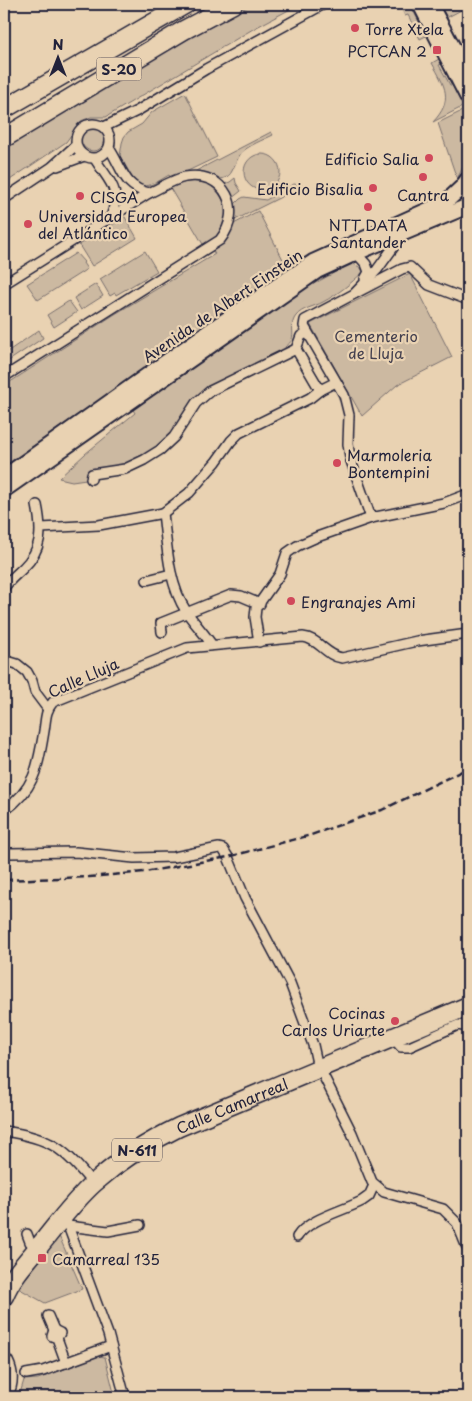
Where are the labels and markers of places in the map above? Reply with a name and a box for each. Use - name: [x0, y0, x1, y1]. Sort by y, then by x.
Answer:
- place label: Torre Xtela: [365, 17, 444, 40]
- marker: Torre Xtela: [349, 22, 361, 34]
- place label: PCTCAN 2: [348, 39, 427, 62]
- marker: PCTCAN 2: [431, 44, 443, 56]
- place label: Edificio Salia: [325, 147, 420, 170]
- marker: Edificio Salia: [423, 152, 435, 164]
- marker: Cantra: [417, 171, 429, 183]
- place label: Edificio Bisalia: [257, 177, 364, 200]
- marker: Edificio Bisalia: [367, 182, 379, 194]
- place label: Cantra: [397, 183, 450, 206]
- place label: CISGA: [90, 185, 138, 208]
- marker: CISGA: [74, 190, 86, 202]
- marker: NTT DATA Santander: [362, 201, 374, 213]
- place label: Universidad Europea del Atlántico: [38, 204, 187, 244]
- place label: NTT DATA Santander: [329, 213, 407, 253]
- marker: Universidad Europea del Atlántico: [22, 218, 34, 230]
- place label: Marmoleria Bontempini: [347, 443, 433, 483]
- marker: Marmoleria Bontempini: [331, 457, 343, 469]
- place label: Engranajes Ami: [301, 590, 416, 613]
- marker: Engranajes Ami: [285, 595, 297, 607]
- place label: Cocinas Carlos Uriarte: [281, 1001, 385, 1041]
- marker: Cocinas Carlos Uriarte: [389, 1015, 401, 1027]
- place label: Camarreal 135: [52, 1247, 160, 1270]
- marker: Camarreal 135: [36, 1252, 48, 1264]

